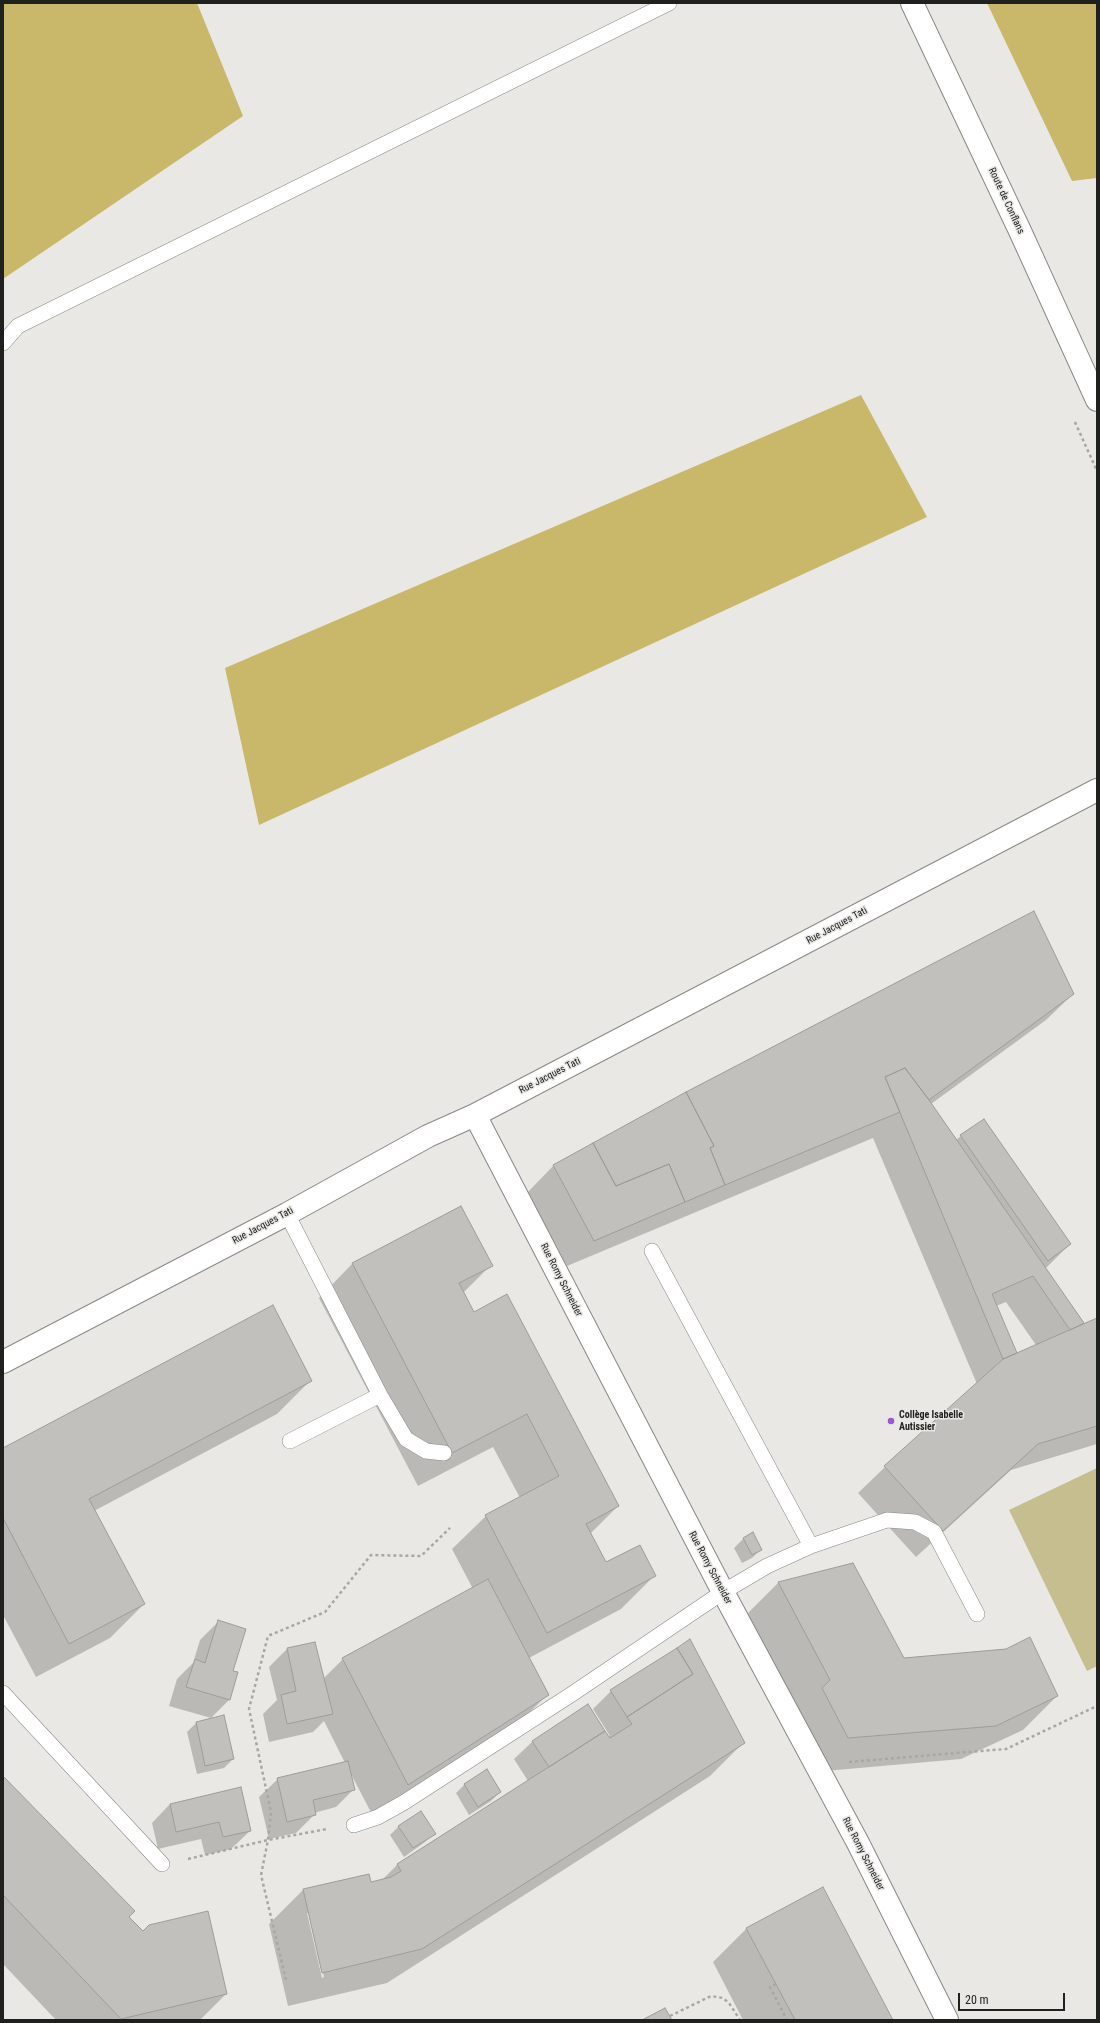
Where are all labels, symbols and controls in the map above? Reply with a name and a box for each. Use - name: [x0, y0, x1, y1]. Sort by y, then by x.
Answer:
- street label: Route de Conflans: [985, 166, 1027, 236]
- street label: Rue Jacques Tati: [804, 905, 870, 947]
- street label: Rue Jacques Tati: [517, 1055, 583, 1097]
- street label: Rue Jacques Tati: [230, 1205, 296, 1247]
- street label: Rue Romy Schneider: [537, 1241, 585, 1319]
- place label: Collège Isabelle Autissier: [899, 1409, 963, 1432]
- marker: Collège Isabelle Autissier: [886, 1416, 896, 1426]
- street label: Rue Romy Schneider: [686, 1530, 734, 1606]
- street label: Rue Romy Schneider: [839, 1815, 887, 1893]
- scale bar: [960, 1985, 1067, 2011]
- text: 20 m: [965, 1993, 989, 2007]

